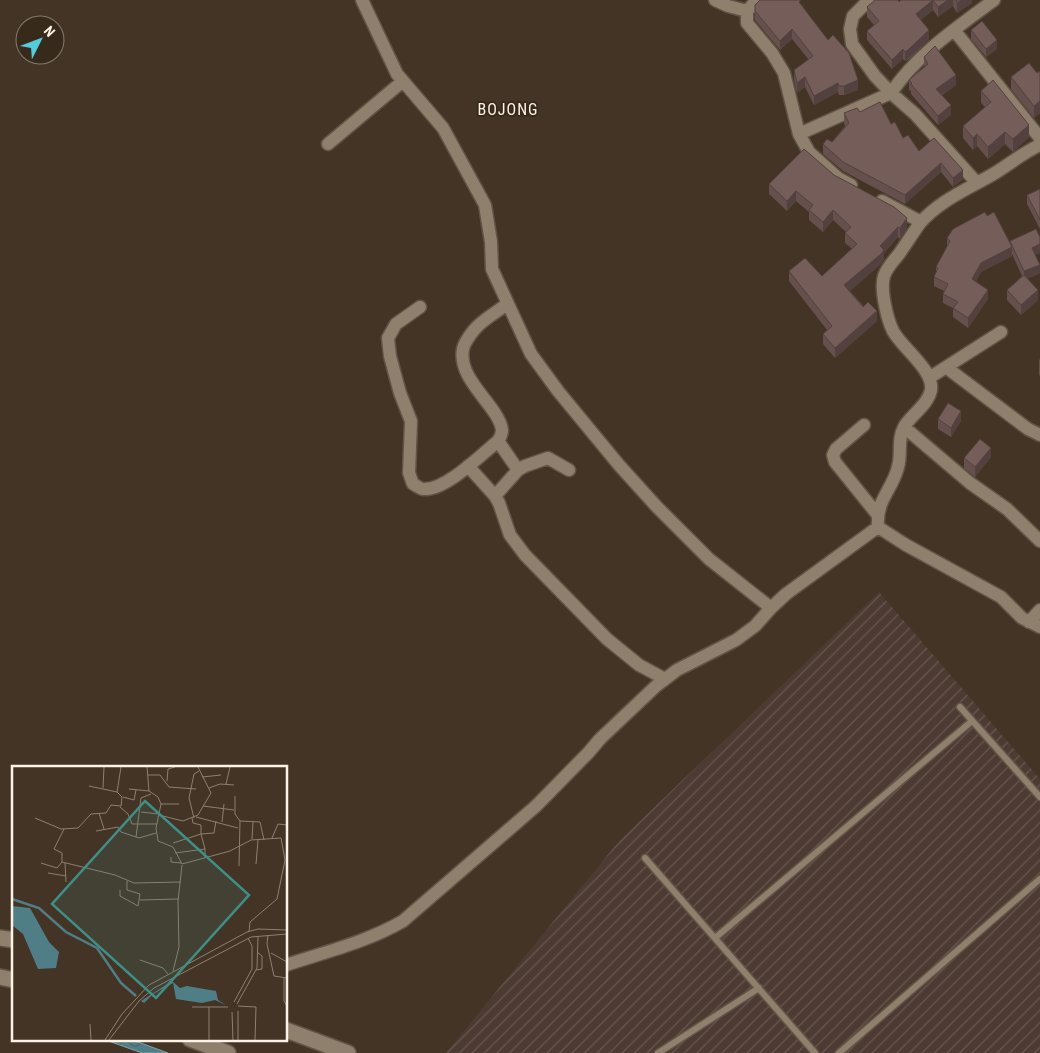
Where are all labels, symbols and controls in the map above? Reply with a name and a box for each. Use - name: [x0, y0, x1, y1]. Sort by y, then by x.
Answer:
- north arrow: [15, 15, 65, 65]
- text: N: [41, 23, 58, 40]
- district label: BOJONG: [477, 100, 539, 119]
- inset map: [12, 766, 288, 1040]

